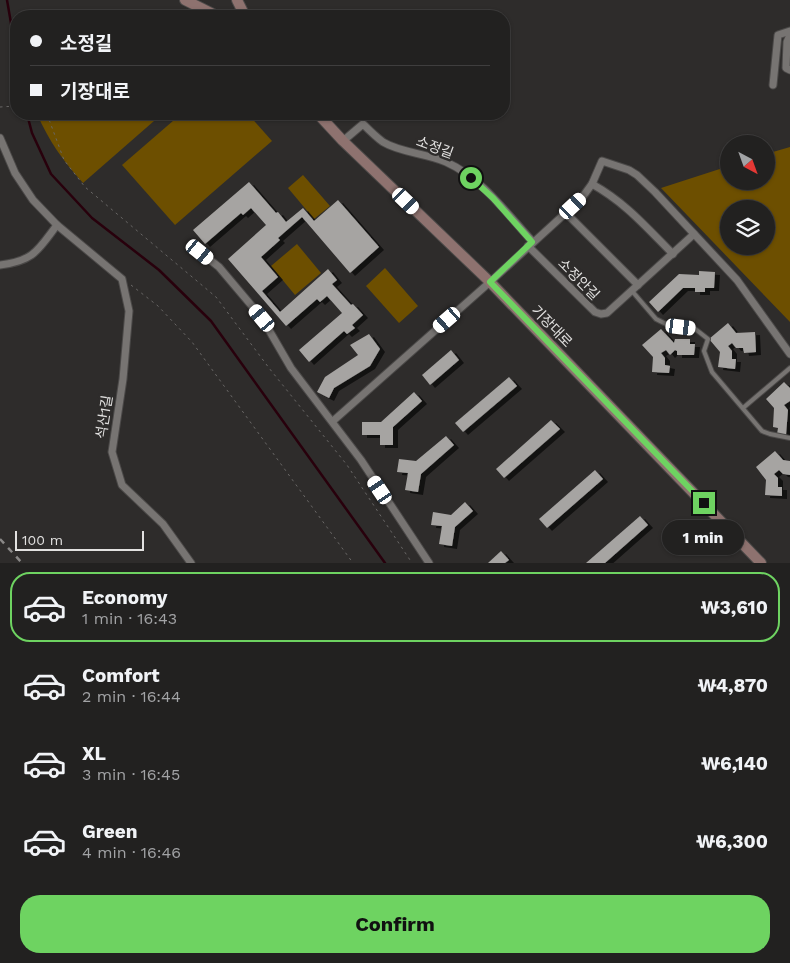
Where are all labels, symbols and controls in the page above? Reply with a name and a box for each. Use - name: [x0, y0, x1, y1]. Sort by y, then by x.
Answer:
- text: 소정길: [60, 32, 112, 55]
- text: 기장대로: [60, 80, 130, 103]
- street label: 소정길: [414, 133, 456, 161]
- north arrow: [720, 135, 775, 190]
- map controls: [720, 135, 775, 255]
- route start: [460, 167, 482, 189]
- car: [389, 185, 422, 217]
- car: [556, 190, 589, 222]
- button: layers: [720, 200, 775, 255]
- car: [183, 237, 216, 267]
- street label: 소정안길: [555, 255, 603, 303]
- car: [246, 302, 277, 334]
- street label: 기장대로: [528, 302, 576, 350]
- car: [430, 304, 463, 336]
- car: [665, 318, 696, 336]
- street label: 석산1길: [93, 394, 115, 440]
- car: [365, 473, 394, 507]
- route end: [693, 492, 715, 514]
- callout: 1 min: [663, 520, 745, 556]
- scale bar: [15, 528, 144, 551]
- text: 1 min: [682, 528, 724, 547]
- text: 100 m: [22, 532, 63, 548]
- icon: car: [22, 585, 67, 630]
- text: Economy: [82, 586, 167, 609]
- text: ₩3,610: [701, 596, 768, 619]
- text: 1 min · 16:43: [82, 609, 177, 628]
- icon: car: [22, 663, 67, 708]
- text: Comfort: [82, 664, 160, 687]
- text: ₩4,870: [698, 674, 768, 697]
- text: 2 min · 16:44: [82, 687, 181, 706]
- icon: car: [22, 741, 67, 786]
- text: XL: [82, 742, 106, 765]
- text: ₩6,140: [701, 752, 768, 775]
- text: 3 min · 16:45: [82, 765, 180, 784]
- icon: car: [22, 819, 67, 864]
- text: Green: [82, 820, 138, 843]
- text: ₩6,300: [696, 830, 768, 853]
- text: 4 min · 16:46: [82, 843, 181, 862]
- button: Confirm: [20, 895, 770, 953]

